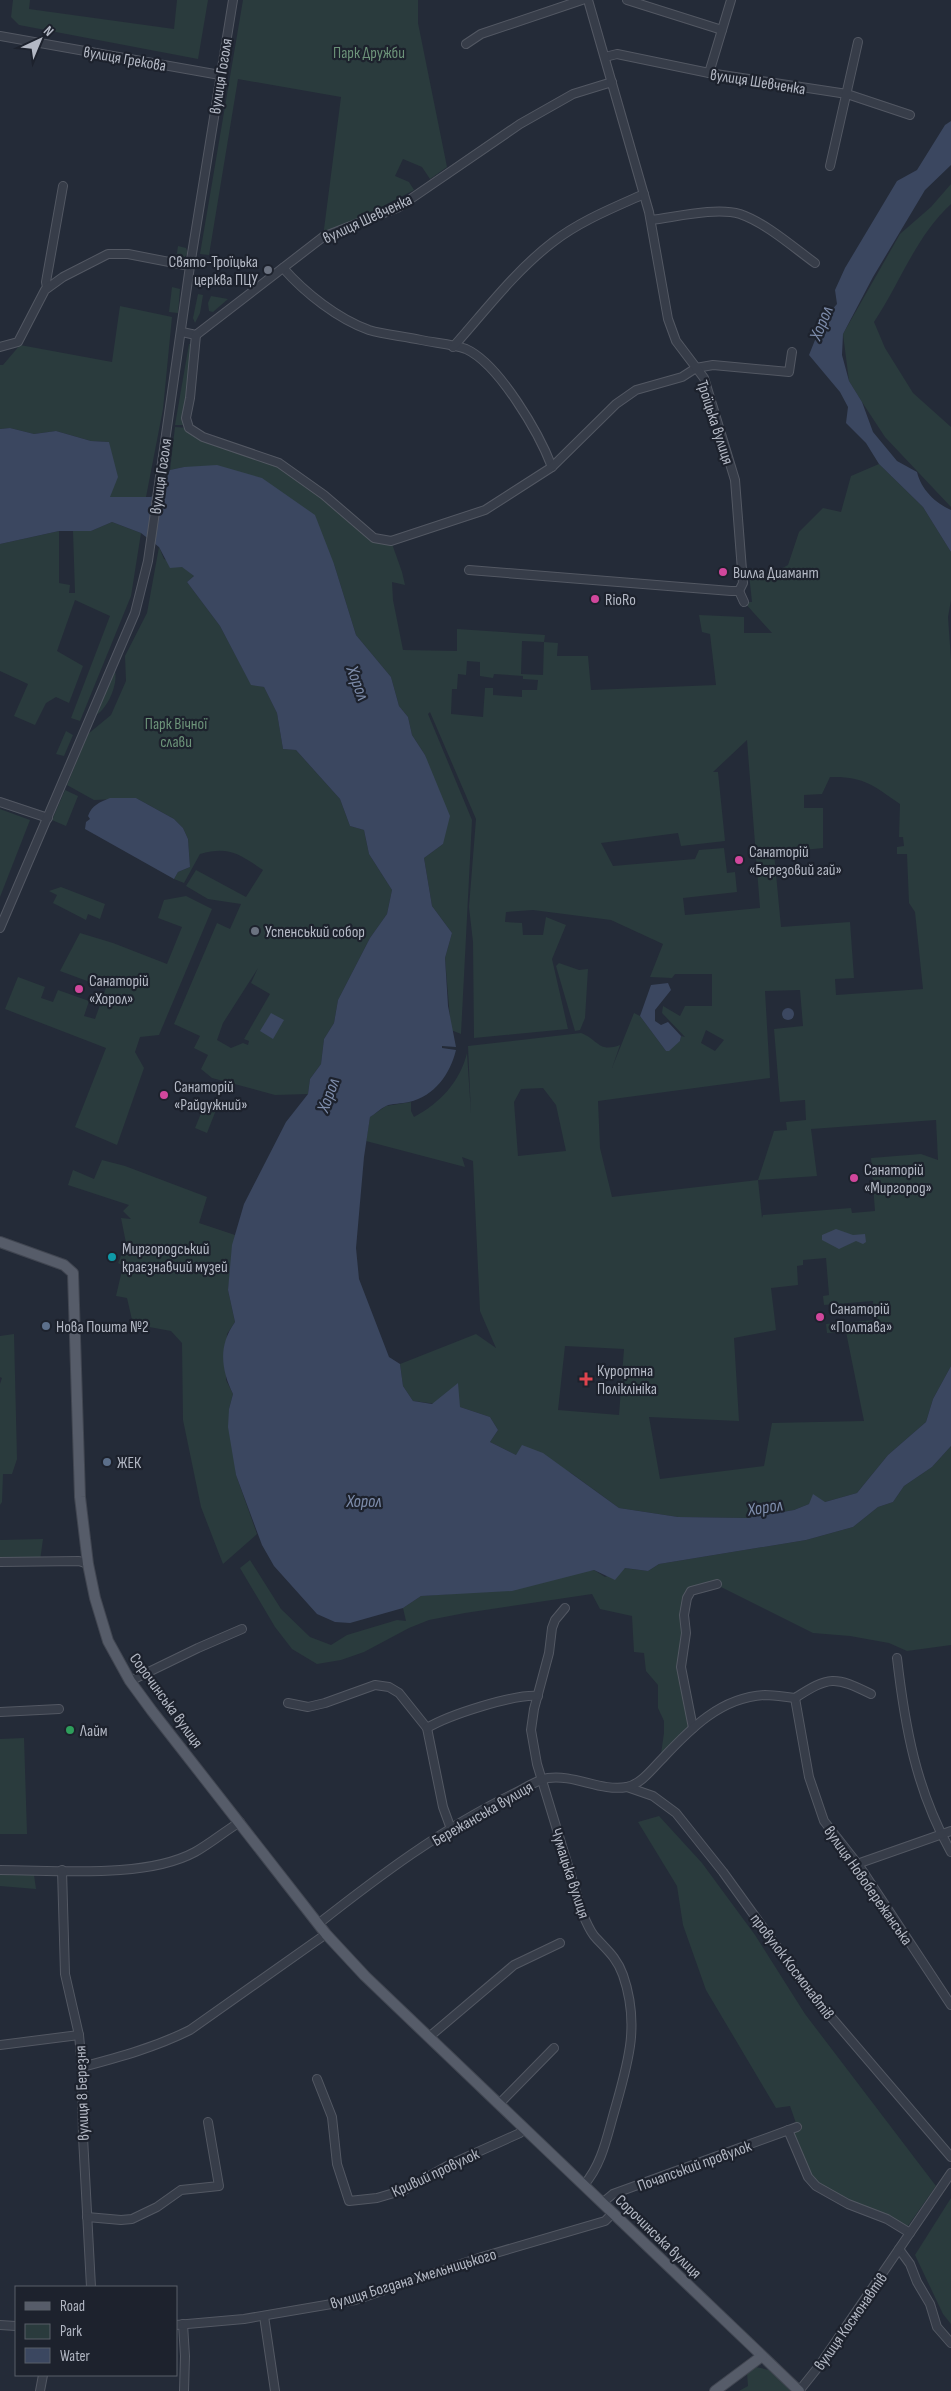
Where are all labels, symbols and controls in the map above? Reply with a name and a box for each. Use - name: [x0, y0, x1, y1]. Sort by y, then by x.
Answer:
- north arrow: [15, 15, 65, 65]
- text: N: [40, 22, 57, 40]
- street label: вулиця Гоголя: [206, 37, 237, 115]
- street label: вулиця Грекова: [82, 43, 168, 76]
- park label: Парк Дружби: [333, 44, 405, 63]
- street label: вулиця Шевченка: [709, 66, 807, 99]
- street label: вулиця Шевченка: [320, 190, 415, 248]
- place label: Свято-Троїцька церква ПЦУ: [169, 253, 258, 290]
- marker: Свято-Троїцька церква ПЦУ: [262, 264, 274, 276]
- water label: Хорол: [805, 303, 838, 344]
- street label: Троїцька вулиця: [692, 378, 737, 467]
- street label: вулиця Гоголя: [147, 437, 176, 515]
- place label: Вилла Диамант: [733, 564, 819, 583]
- marker: Вилла Диамант: [717, 566, 729, 578]
- place label: RioRo: [605, 591, 636, 610]
- marker: RioRo: [589, 593, 601, 605]
- water label: Хорол: [341, 662, 373, 703]
- park label: Парк Вічної слави: [145, 715, 208, 752]
- place label: Санаторій «Березовий гай»: [749, 843, 842, 880]
- marker: Санаторій «Березовий гай»: [733, 854, 745, 866]
- place label: Успенський собор: [265, 923, 365, 942]
- marker: Успенський собор: [249, 925, 261, 937]
- place label: Санаторій «Хорол»: [89, 972, 149, 1009]
- marker: Санаторій «Хорол»: [73, 983, 85, 995]
- water label: Хорол: [312, 1075, 344, 1116]
- place label: Санаторій «Райдужний»: [174, 1078, 248, 1115]
- marker: Санаторій «Райдужний»: [158, 1089, 170, 1101]
- place label: Санаторій «Миргород»: [864, 1161, 932, 1198]
- marker: Санаторій «Миргород»: [848, 1172, 860, 1184]
- place label: Миргородський краєзнавчий музей: [122, 1240, 228, 1277]
- marker: Миргородський краєзнавчий музей: [106, 1251, 118, 1263]
- place label: Санаторій «Полтава»: [830, 1300, 892, 1337]
- marker: Санаторій «Полтава»: [814, 1311, 826, 1323]
- place label: Нова Пошта №2: [56, 1318, 149, 1337]
- marker: Нова Пошта №2: [40, 1320, 52, 1332]
- place label: Курортна Поліклініка: [597, 1362, 657, 1399]
- marker: Курортна Поліклініка: [579, 1372, 593, 1386]
- place label: ЖЕК: [117, 1454, 142, 1473]
- marker: ЖЕК: [101, 1456, 113, 1468]
- water label: Хорол: [345, 1491, 382, 1512]
- water label: Хорол: [745, 1494, 784, 1521]
- street label: Сорочинська вулиця: [125, 1650, 207, 1752]
- place label: Лайм: [79, 1722, 108, 1741]
- marker: Лайм: [64, 1724, 76, 1736]
- street label: Бережанська вулиця: [429, 1778, 537, 1851]
- street label: вулиця Новобережанська: [820, 1823, 916, 1949]
- street label: Чумацька вулиця: [546, 1826, 593, 1921]
- street label: провулок Космонавтів: [746, 1910, 838, 2024]
- street label: вулиця 8 Березня: [71, 2045, 94, 2141]
- street label: Почапський провулок: [635, 2137, 755, 2196]
- street label: Кривий провулок: [389, 2144, 483, 2202]
- street label: Сорочинська вулиця: [611, 2191, 705, 2283]
- street label: вулиця Богдана Хмельницького: [328, 2245, 499, 2314]
- street label: вулиця Космонавтів: [811, 2270, 892, 2374]
- legend: [15, 2286, 178, 2376]
- text: Road: [60, 2297, 85, 2316]
- text: Park: [60, 2322, 82, 2341]
- text: Water: [60, 2347, 91, 2366]

